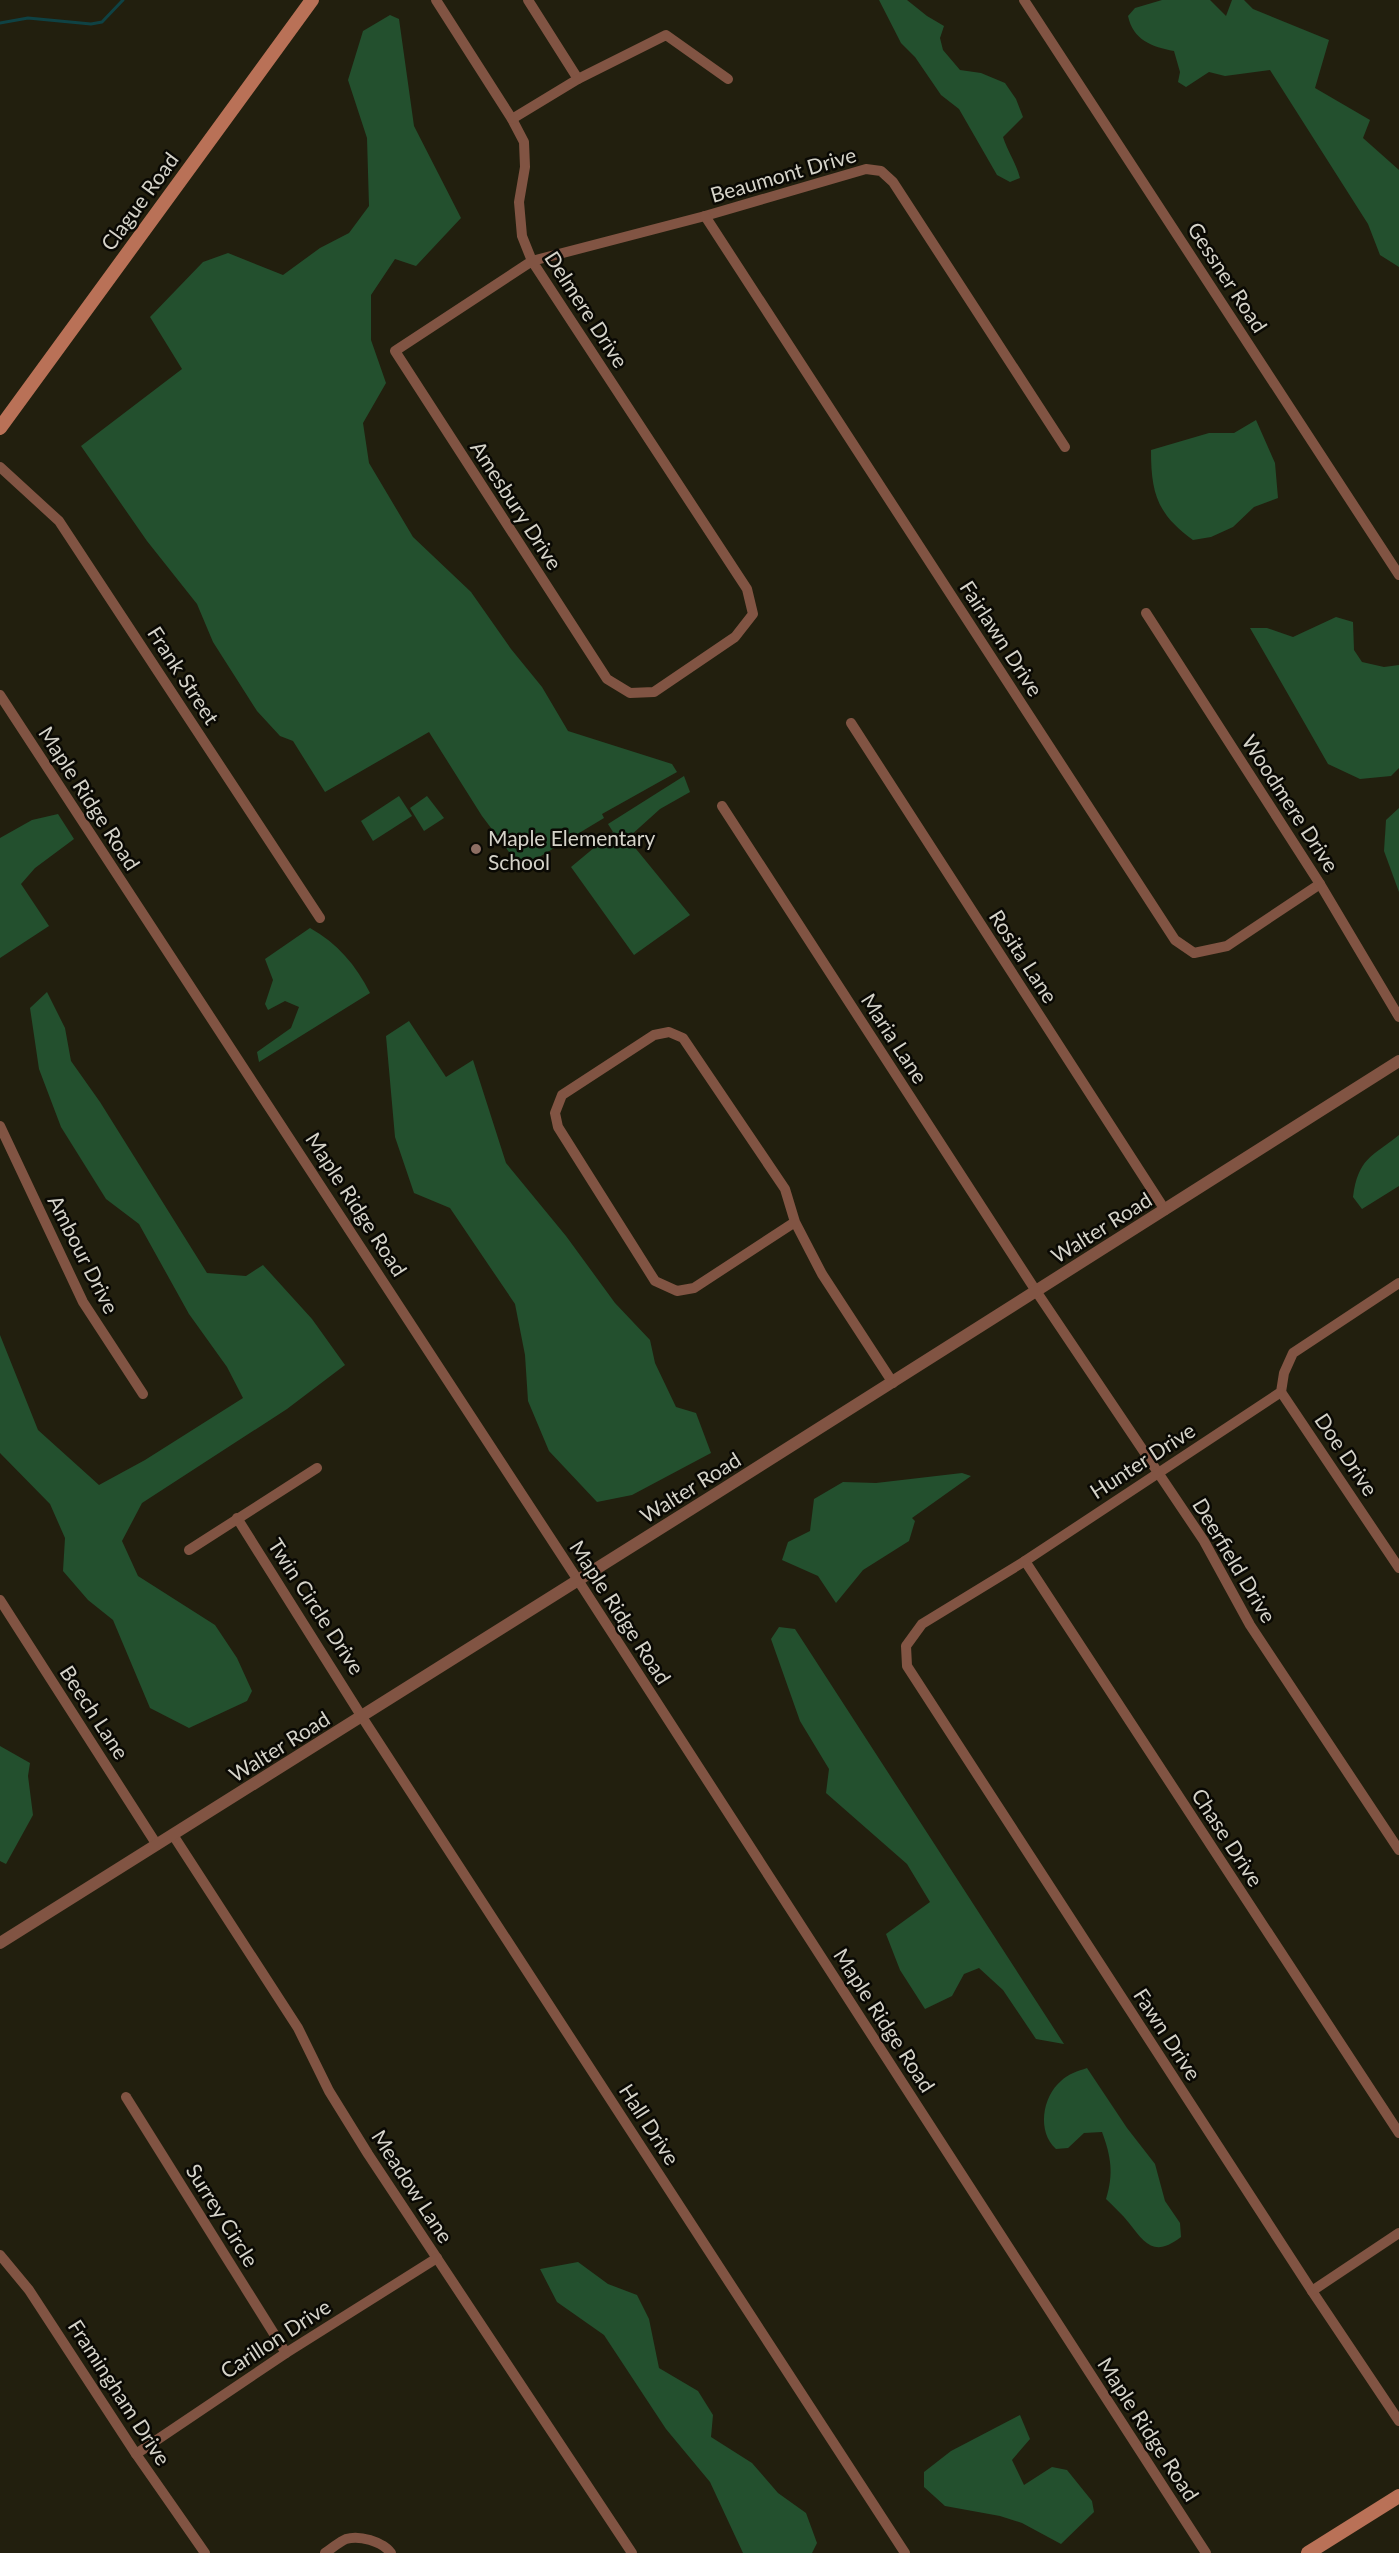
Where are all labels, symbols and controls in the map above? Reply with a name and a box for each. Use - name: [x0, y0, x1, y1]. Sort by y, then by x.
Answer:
- street label: Beaumont Drive: [707, 141, 859, 207]
- street label: Clague Road: [95, 147, 183, 255]
- street label: Gessner Road: [1183, 217, 1273, 337]
- street label: Delmere Drive: [540, 246, 634, 372]
- street label: Amesbury Drive: [466, 436, 568, 574]
- street label: Fairlawn Drive: [955, 576, 1049, 700]
- street label: Frank Street: [143, 621, 225, 729]
- street label: Maple Ridge Road: [34, 721, 146, 875]
- street label: Woodmere Drive: [1237, 730, 1345, 876]
- place label: Maple Elementary School: [488, 825, 655, 874]
- marker: Maple Elementary School: [469, 842, 483, 856]
- street label: Rosita Lane: [985, 905, 1063, 1007]
- street label: Maria Lane: [857, 988, 933, 1088]
- street label: Maple Ridge Road: [301, 1127, 413, 1281]
- street label: Walter Road: [1046, 1186, 1156, 1268]
- street label: Ambour Drive: [43, 1191, 125, 1317]
- street label: Doe Drive: [1310, 1408, 1384, 1500]
- street label: Hunter Drive: [1085, 1417, 1199, 1503]
- street label: Walter Road: [635, 1446, 745, 1528]
- street label: Deerfield Drive: [1188, 1493, 1282, 1627]
- street label: Twin Circle Drive: [264, 1533, 370, 1679]
- street label: Maple Ridge Road: [565, 1535, 677, 1689]
- street label: Beech Lane: [55, 1660, 135, 1764]
- street label: Walter Road: [224, 1705, 334, 1787]
- street label: Chase Drive: [1187, 1783, 1269, 1891]
- street label: Maple Ridge Road: [829, 1943, 941, 2097]
- street label: Fawn Drive: [1129, 1983, 1207, 2085]
- street label: Hall Drive: [615, 2079, 685, 2169]
- street label: Meadow Lane: [367, 2125, 459, 2247]
- street label: Surrey Circle: [182, 2159, 264, 2271]
- street label: Carillon Drive: [215, 2293, 335, 2383]
- street label: Framingham Drive: [64, 2314, 176, 2470]
- street label: Maple Ridge Road: [1093, 2352, 1205, 2506]

